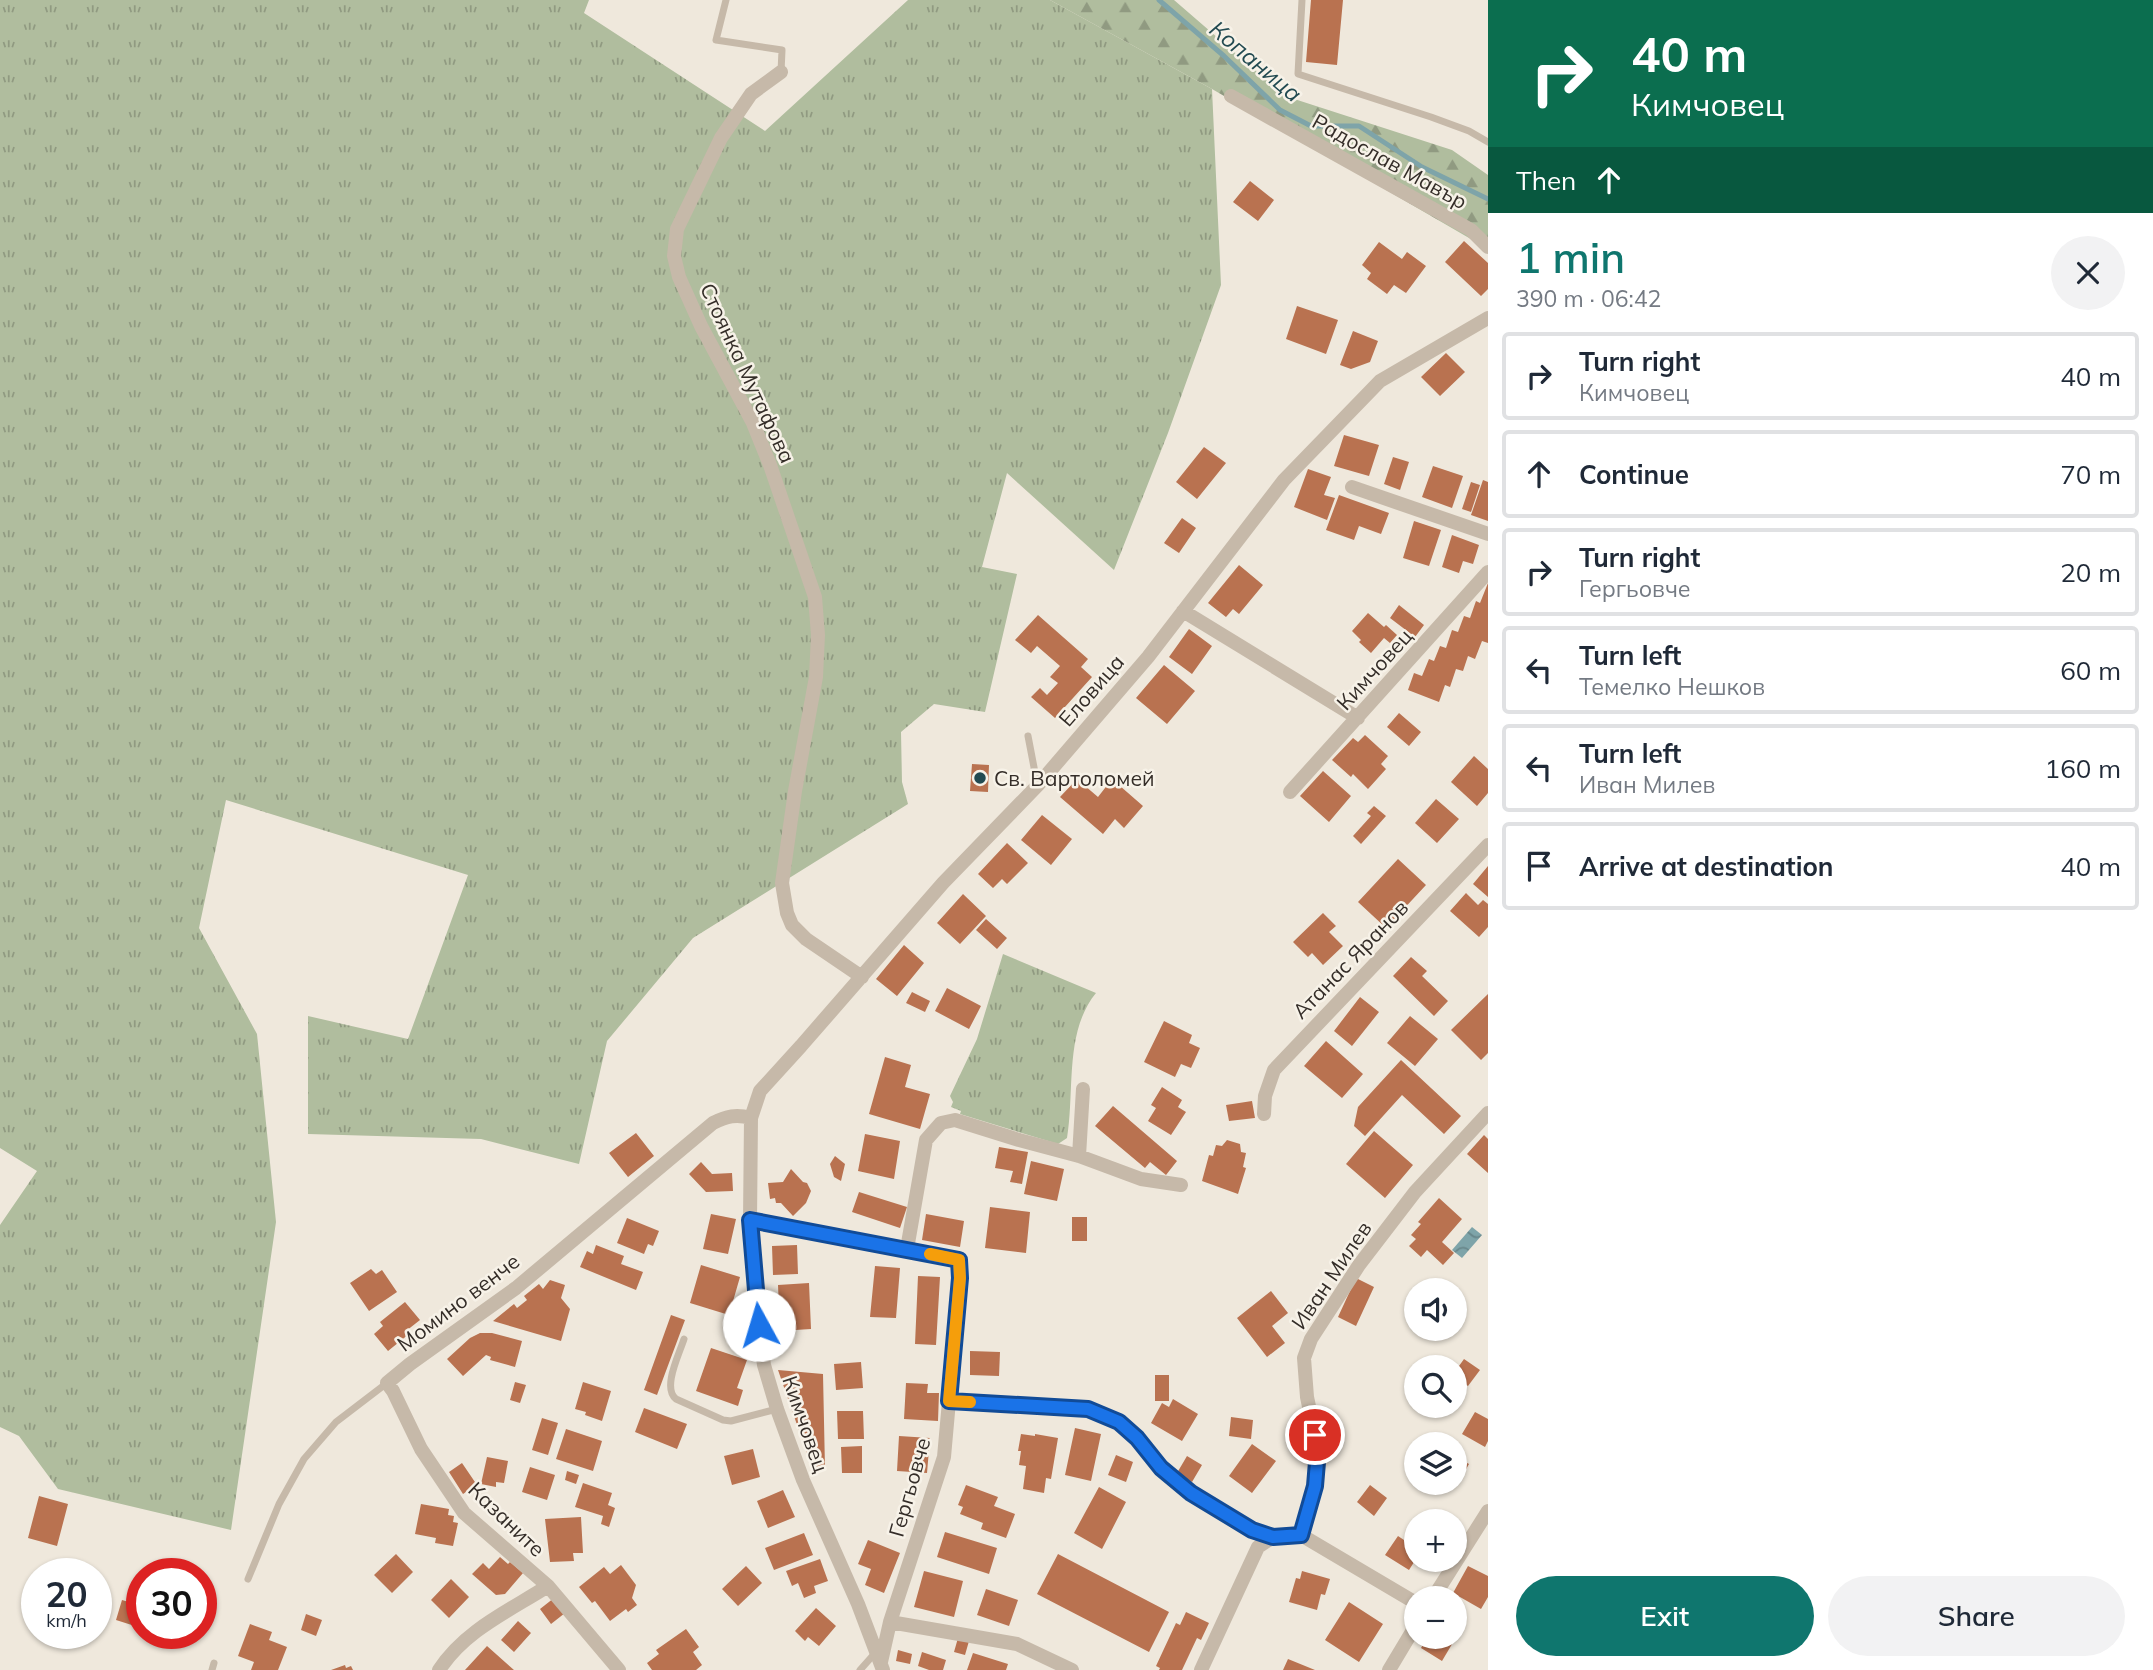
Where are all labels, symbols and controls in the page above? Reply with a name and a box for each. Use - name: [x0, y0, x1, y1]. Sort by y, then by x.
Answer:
- water label: Копаница: [1204, 14, 1308, 108]
- text: 40 m: [1631, 23, 1747, 84]
- icon: right: [1516, 28, 1607, 119]
- text: Кимчовец: [1631, 84, 1784, 124]
- street label: Радослав Мавър: [1308, 108, 1472, 214]
- icon: ahead: [1590, 161, 1628, 199]
- text: Then: [1516, 164, 1576, 197]
- text: 1 min: [1516, 231, 1625, 284]
- button: close: [2051, 236, 2125, 310]
- street label: Стоянка Мутафова: [695, 279, 801, 467]
- text: 390 m · 06:42: [1516, 284, 1661, 313]
- text: Turn right: [1579, 345, 1700, 378]
- icon: right: [1520, 357, 1558, 395]
- text: 40 m: [2060, 360, 2121, 393]
- text: Кимчовец: [1579, 378, 1689, 407]
- icon: ahead: [1520, 455, 1558, 493]
- text: Continue: [1579, 458, 1689, 491]
- text: 70 m: [2060, 458, 2121, 491]
- text: Turn right: [1579, 541, 1700, 574]
- icon: right: [1520, 553, 1558, 591]
- text: 20 m: [2060, 556, 2121, 589]
- text: Гергьовче: [1579, 574, 1691, 603]
- street label: Кимчовец: [1331, 623, 1417, 715]
- text: Turn left: [1579, 639, 1681, 672]
- street label: Еловица: [1053, 649, 1129, 731]
- icon: left: [1520, 651, 1558, 689]
- text: 60 m: [2060, 654, 2121, 687]
- text: Темелко Нешков: [1579, 672, 1765, 701]
- text: Turn left: [1579, 737, 1681, 770]
- icon: left: [1520, 749, 1558, 787]
- text: 160 m: [2045, 752, 2121, 785]
- place label: Св. Вартоломей: [994, 765, 1155, 791]
- marker: Св. Вартоломей: [972, 770, 988, 786]
- text: Иван Милев: [1579, 770, 1715, 799]
- icon: arrive: [1520, 847, 1558, 885]
- text: Arrive at destination: [1579, 850, 1834, 883]
- text: 40 m: [2060, 850, 2121, 883]
- street label: Атанас Яранов: [1287, 894, 1413, 1024]
- street label: Иван Милев: [1285, 1216, 1377, 1334]
- street label: Момино венче: [392, 1248, 524, 1356]
- map controls: [1404, 1278, 1467, 1649]
- button: sound: [1404, 1278, 1467, 1341]
- position arrow: [722, 1288, 796, 1362]
- button: search: [1404, 1355, 1467, 1418]
- street label: Кимчовец: [777, 1372, 835, 1476]
- pin: [1285, 1405, 1345, 1465]
- icon: arrive: [1296, 1416, 1334, 1454]
- button: layers: [1404, 1432, 1467, 1495]
- street label: Гергьовче: [882, 1434, 936, 1540]
- street label: Казаните: [463, 1476, 551, 1562]
- button: +: [1404, 1509, 1467, 1572]
- speed limit sign: 30: [126, 1558, 217, 1649]
- text: 20: [45, 1572, 88, 1616]
- button: Exit: [1516, 1576, 1814, 1656]
- button: Share: [1828, 1576, 2125, 1656]
- button: −: [1404, 1586, 1467, 1649]
- text: km/h: [46, 1609, 87, 1632]

